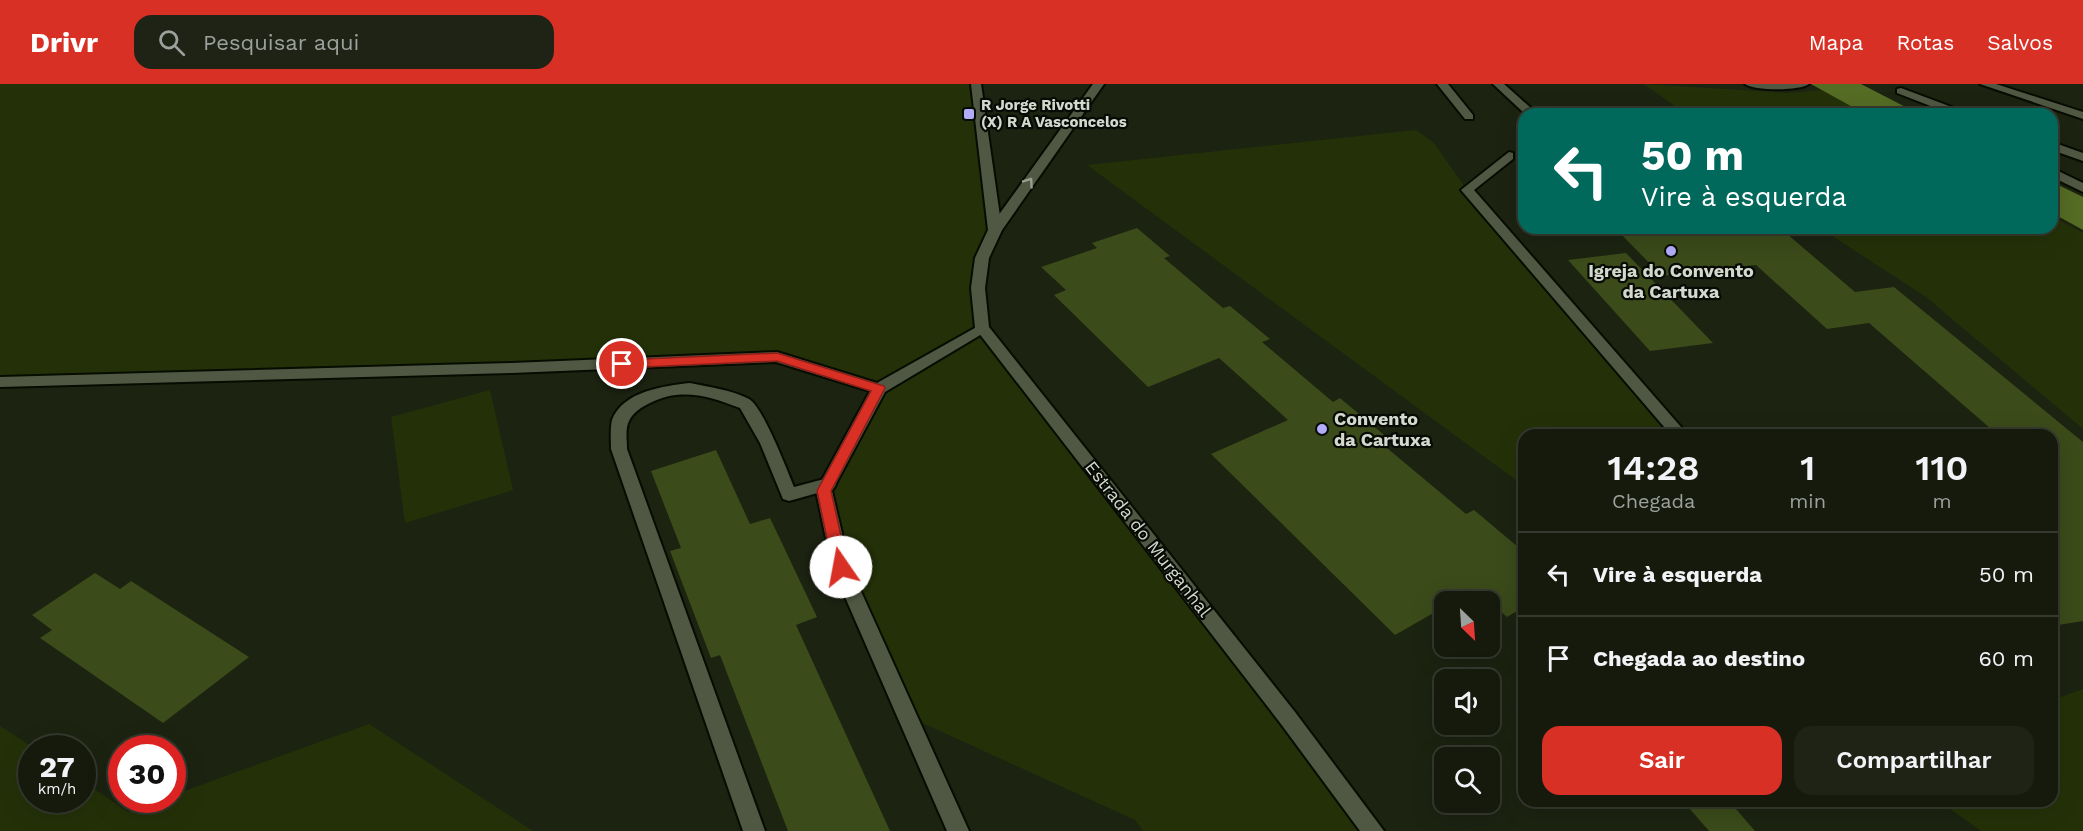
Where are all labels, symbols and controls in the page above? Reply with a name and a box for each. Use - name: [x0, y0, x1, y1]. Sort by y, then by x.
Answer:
- search box: [134, 15, 554, 69]
- text: Drivr: [30, 26, 98, 59]
- icon: search: [155, 26, 188, 59]
- text: Pesquisar aqui: [203, 30, 359, 55]
- text: Mapa: [1809, 30, 1863, 55]
- text: Rotas: [1896, 30, 1954, 55]
- text: Salvos: [1987, 30, 2053, 55]
- place label: R Jorge Rivotti (X) R A Vasconcelos: [981, 96, 1127, 131]
- marker: R Jorge Rivotti (X) R A Vasconcelos: [962, 107, 976, 121]
- text: 50 m: [1641, 131, 1744, 180]
- icon: left: [1542, 132, 1620, 210]
- one-way arrow: [1022, 178, 1033, 189]
- text: Vire à esquerda: [1641, 181, 1847, 213]
- marker: Igreja do Convento da Cartuxa: [1664, 244, 1678, 258]
- place label: Igreja do Convento da Cartuxa: [1588, 260, 1754, 302]
- pin: [596, 338, 647, 389]
- icon: arrive: [605, 347, 638, 380]
- place label: Convento da Cartuxa: [1334, 408, 1431, 450]
- marker: Convento da Cartuxa: [1315, 422, 1329, 436]
- text: 14:28: [1608, 447, 1700, 489]
- text: 1: [1800, 447, 1815, 489]
- text: 110: [1916, 447, 1968, 489]
- street label: Estrada do Murganhal: [1081, 457, 1216, 621]
- text: Chegada: [1612, 489, 1695, 513]
- text: min: [1789, 489, 1826, 513]
- text: m: [1932, 489, 1952, 513]
- position arrow: [809, 535, 873, 599]
- icon: left: [1542, 558, 1575, 591]
- text: Vire à esquerda: [1593, 562, 1762, 587]
- text: 50 m: [1979, 562, 2034, 587]
- north arrow: [1434, 591, 1500, 657]
- map controls: [1434, 591, 1500, 813]
- icon: arrive: [1542, 642, 1575, 675]
- text: Chegada ao destino: [1593, 646, 1805, 671]
- text: 60 m: [1978, 646, 2034, 671]
- button: sound: [1434, 669, 1500, 735]
- button: Sair: [1542, 726, 1782, 795]
- button: Compartilhar: [1794, 726, 2034, 795]
- speed limit sign: 30: [108, 735, 186, 813]
- button: search: [1434, 747, 1500, 813]
- text: 27: [39, 749, 75, 784]
- text: km/h: [38, 780, 76, 798]

